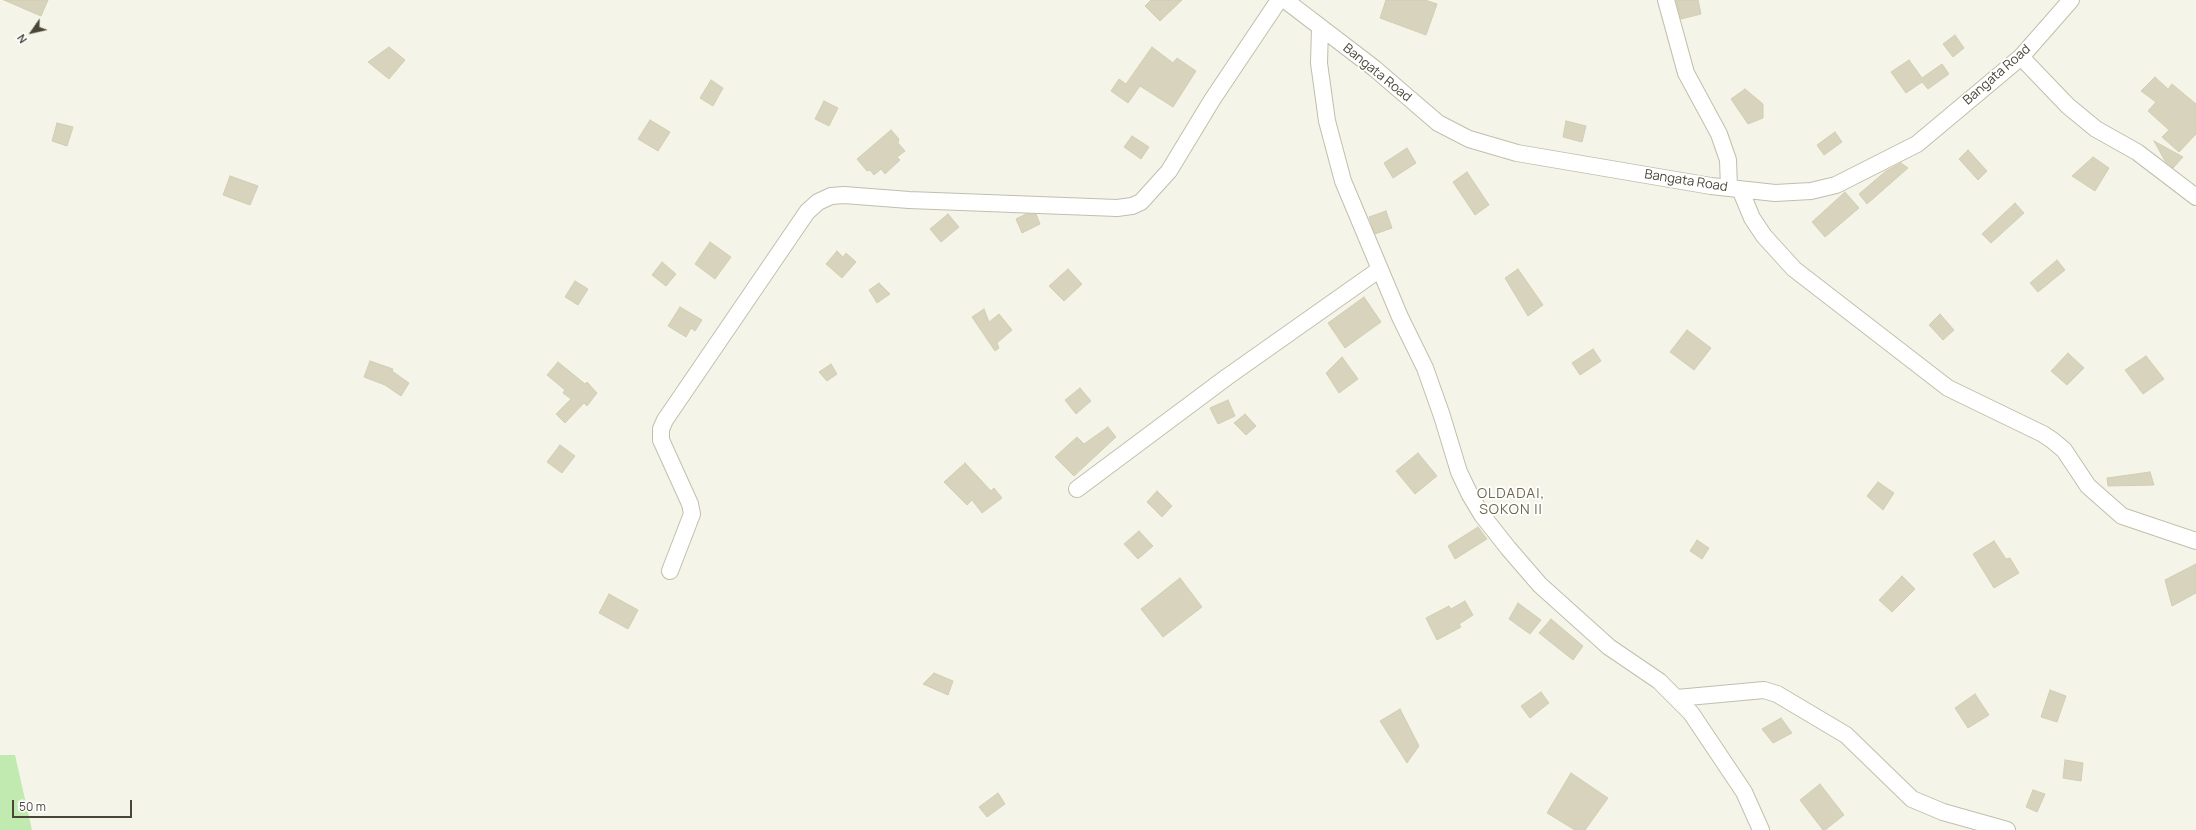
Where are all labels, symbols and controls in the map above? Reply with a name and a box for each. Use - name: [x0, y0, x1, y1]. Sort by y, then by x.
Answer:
- north arrow: [12, 12, 52, 52]
- text: N: [13, 32, 30, 46]
- street label: Bangata Road: [1340, 41, 1414, 105]
- street label: Bangata Road: [1960, 42, 2034, 108]
- street label: Bangata Road: [1643, 167, 1729, 195]
- district label: OLDADAI, SOKON II: [1477, 486, 1545, 518]
- scale bar: [14, 792, 134, 818]
- text: 50 m: [19, 798, 46, 815]

